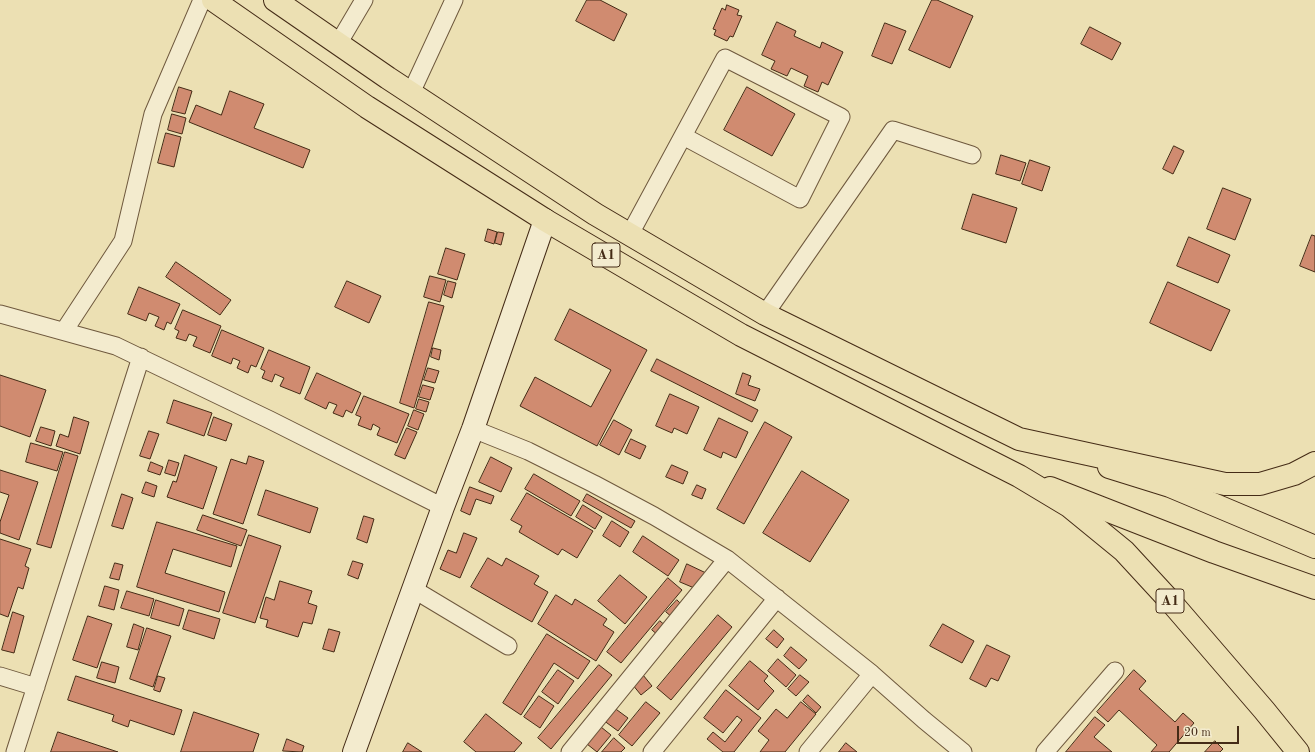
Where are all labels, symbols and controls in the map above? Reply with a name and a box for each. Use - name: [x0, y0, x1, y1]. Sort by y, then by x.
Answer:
- road number: A1: [592, 243, 620, 267]
- road number: A1: [1156, 589, 1184, 613]
- scale bar: [1179, 718, 1241, 744]
- text: 20 m: [1184, 727, 1211, 739]

